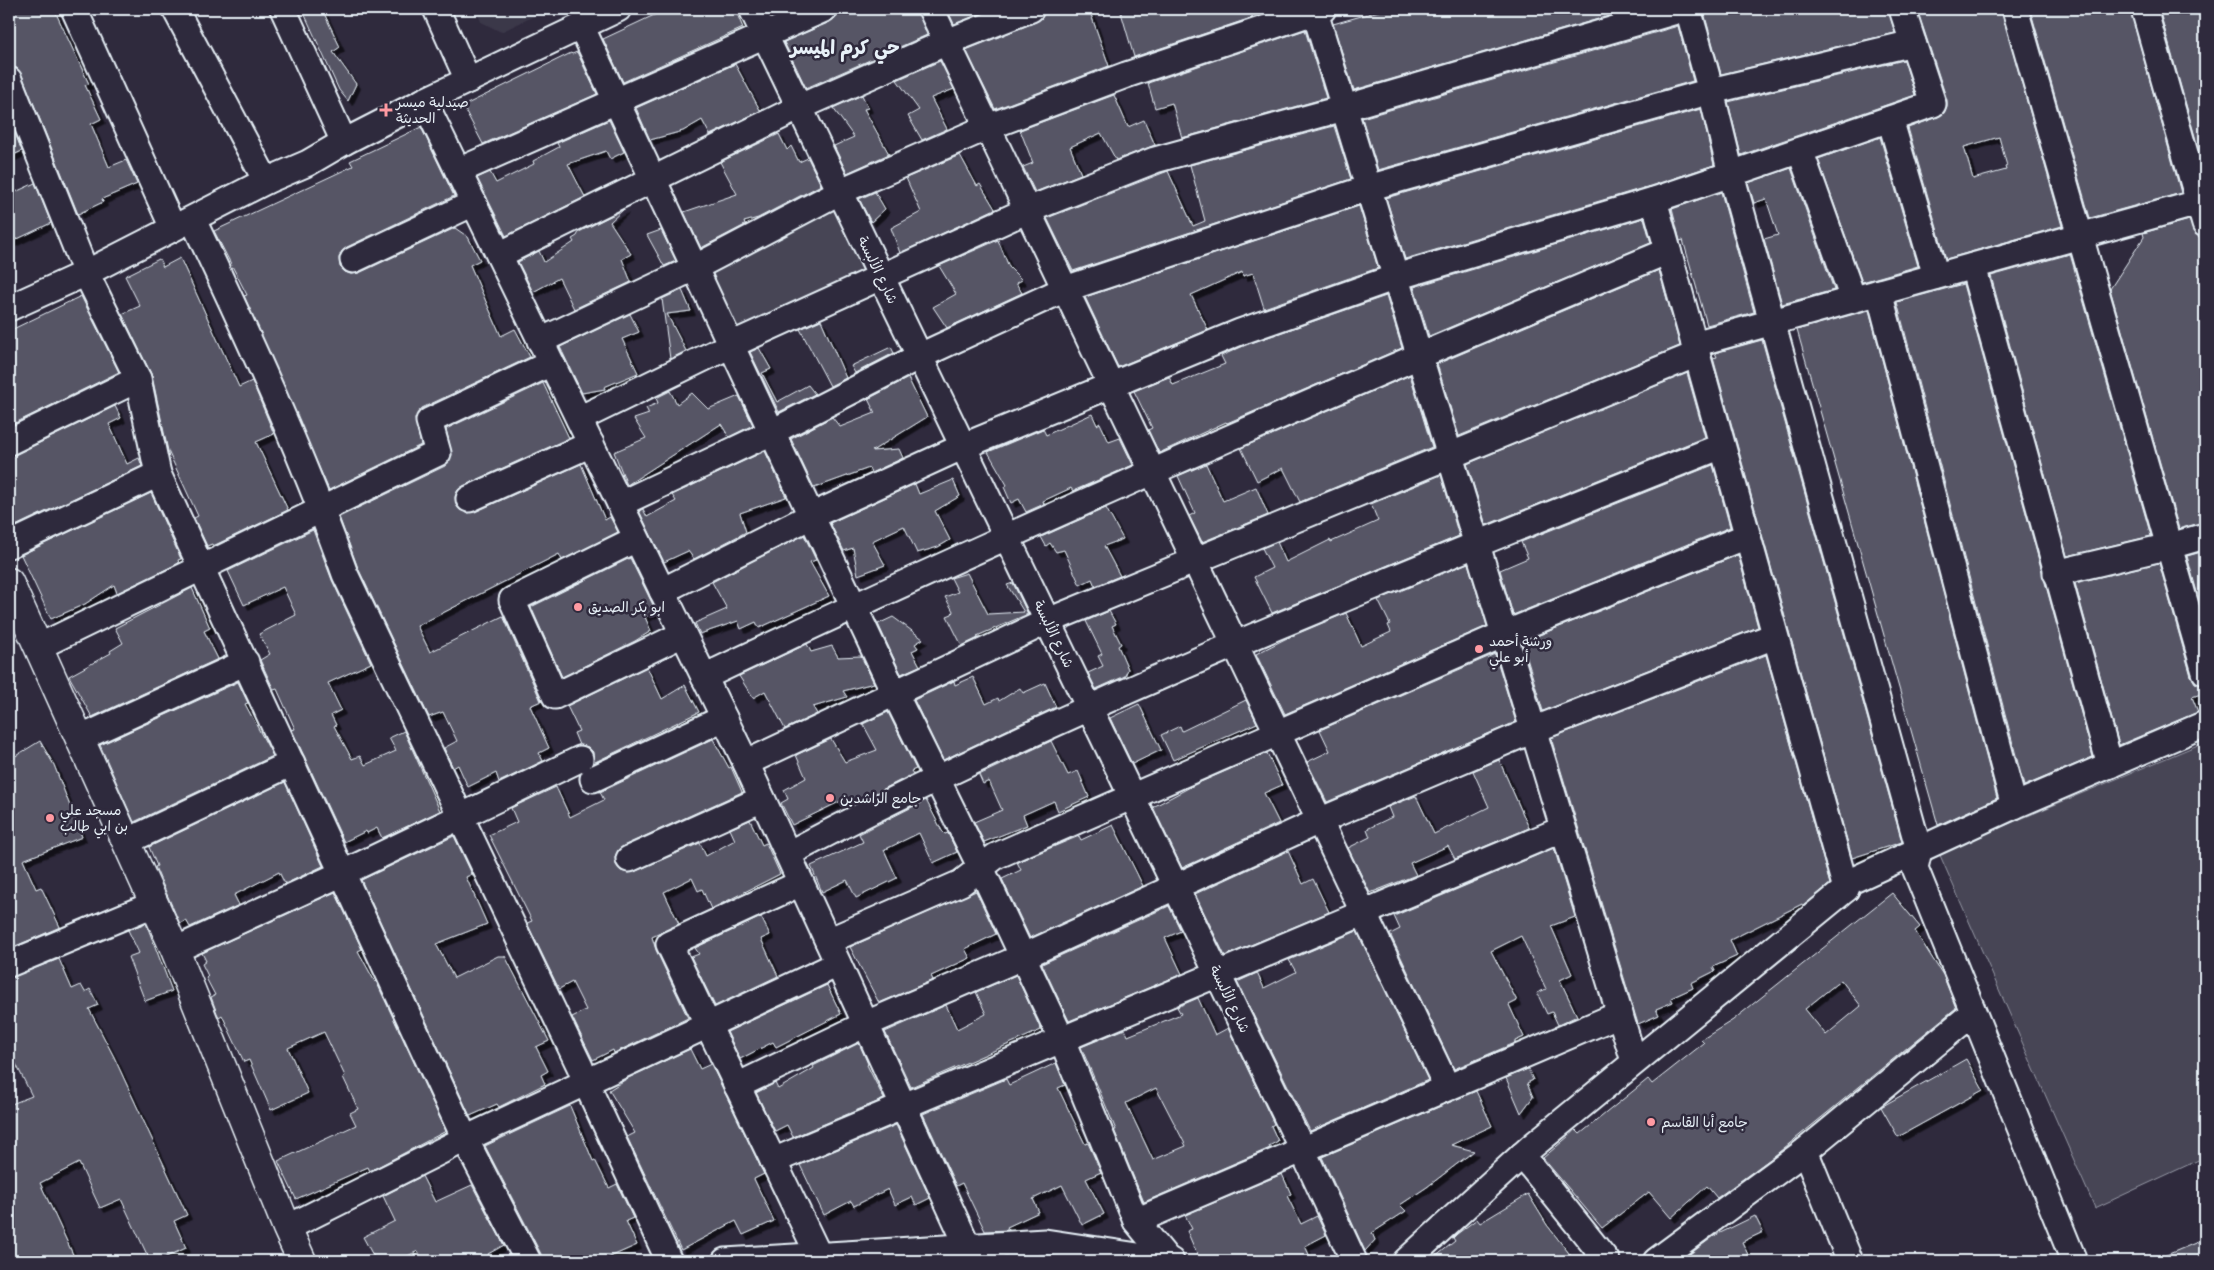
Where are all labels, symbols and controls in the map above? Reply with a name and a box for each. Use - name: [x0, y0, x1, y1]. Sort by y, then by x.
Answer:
- district label: حي كرم الميسر: [788, 37, 900, 64]
- place label: صيدلية ميسر الحديثة: [395, 94, 469, 127]
- marker: صيدلية ميسر الحديثة: [380, 104, 392, 116]
- street label: شارع الألبسة: [853, 233, 902, 307]
- street label: شارع الألبسة: [1029, 597, 1078, 671]
- place label: ابو بكر الصديق: [588, 599, 665, 616]
- marker: ابو بكر الصديق: [572, 601, 584, 613]
- place label: ورشة أحمد أبو علي: [1489, 633, 1552, 670]
- marker: ورشة أحمد أبو علي: [1473, 643, 1485, 655]
- place label: جامع الراشدين: [840, 790, 921, 809]
- marker: جامع الراشدين: [824, 792, 836, 804]
- place label: مسجد علي بن ابي طالب: [60, 802, 128, 839]
- marker: مسجد علي بن ابي طالب: [44, 812, 56, 824]
- street label: شارع الألبسة: [1205, 962, 1254, 1036]
- place label: جامع أبا القاسم: [1661, 1114, 1748, 1133]
- marker: جامع أبا القاسم: [1645, 1116, 1657, 1128]

